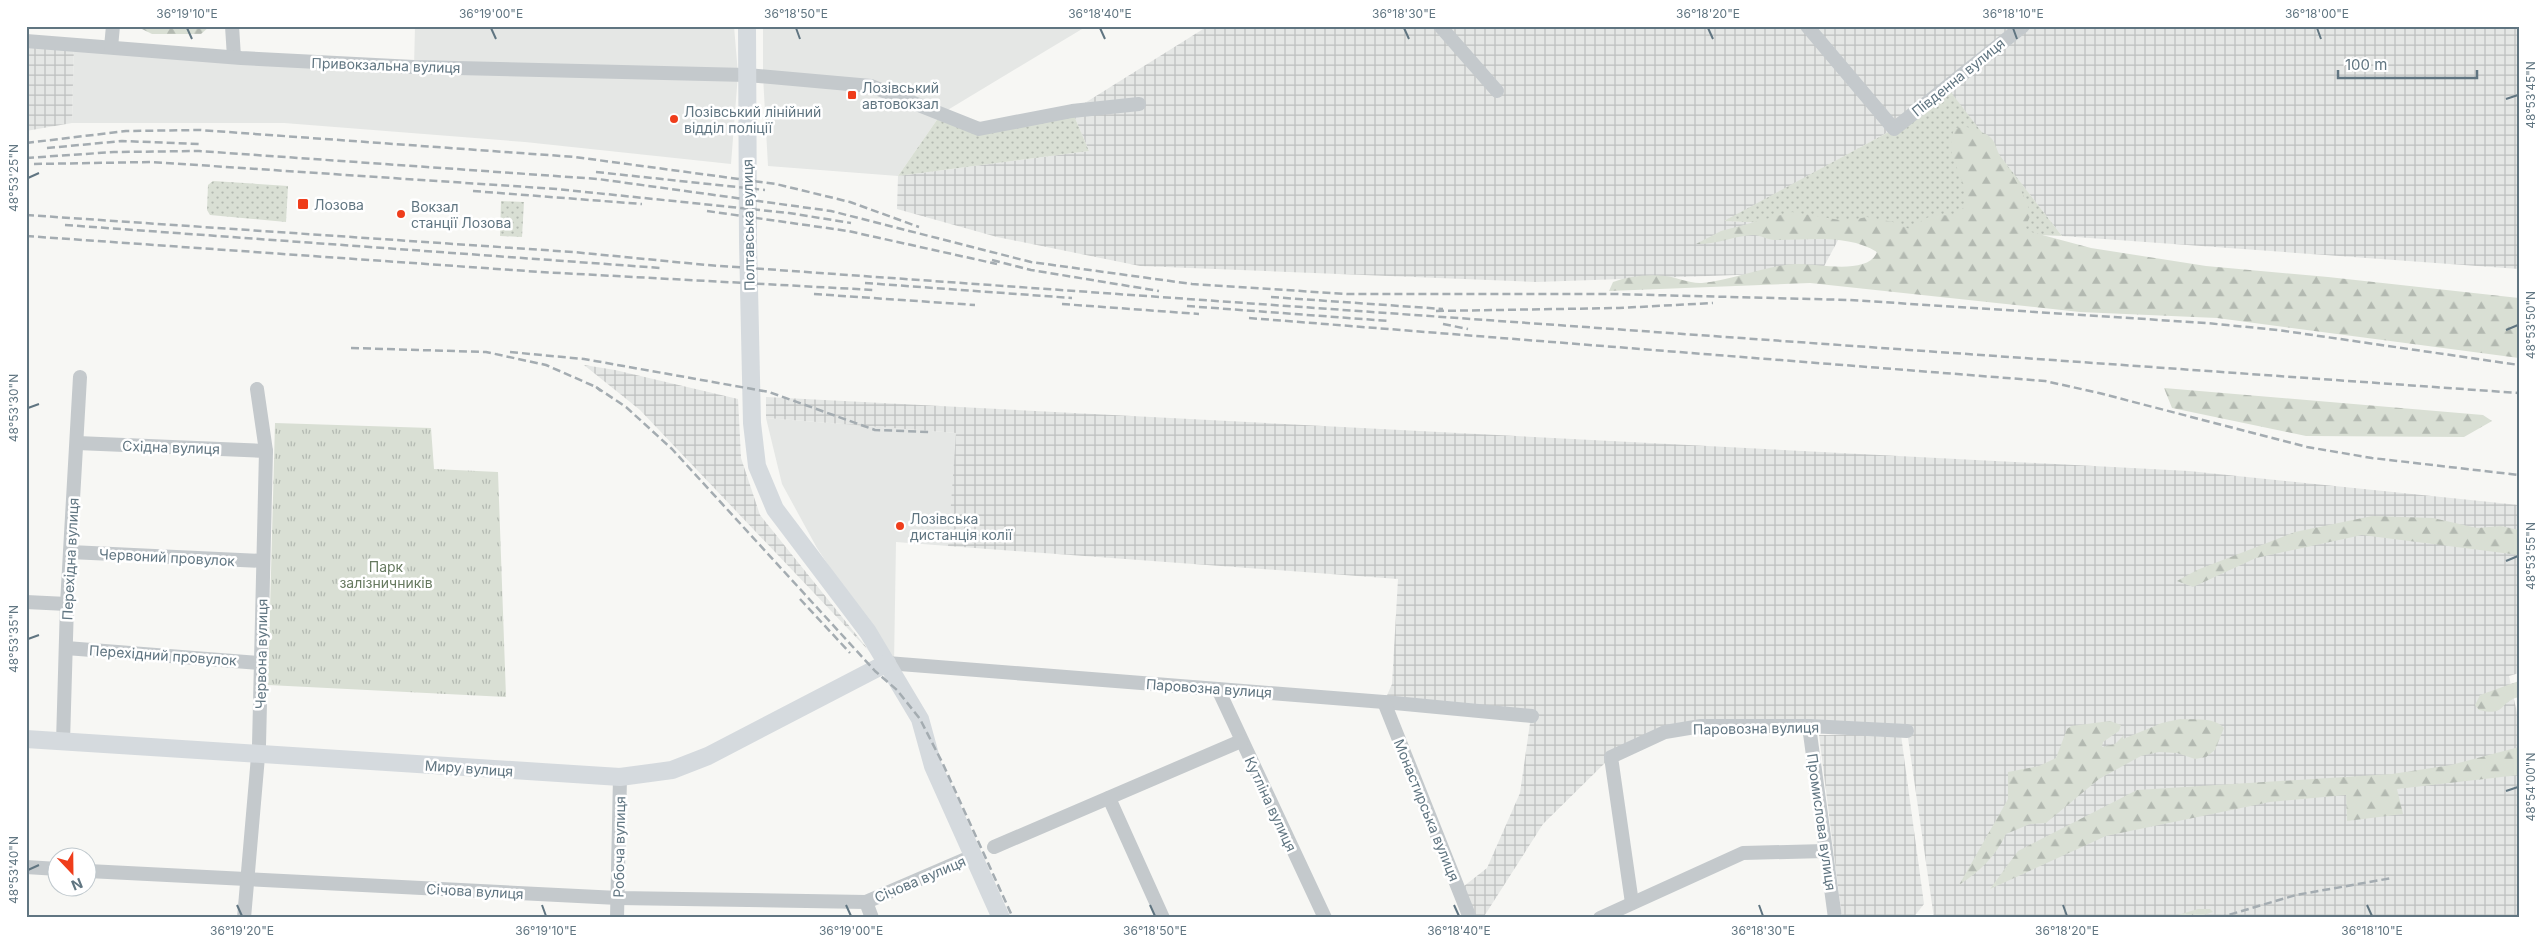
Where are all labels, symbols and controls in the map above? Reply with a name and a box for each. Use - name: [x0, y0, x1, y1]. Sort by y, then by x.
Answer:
- text: 36°19'10"E: [156, 6, 218, 21]
- text: 36°19'00"E: [459, 6, 523, 21]
- text: 36°18'50"E: [764, 6, 828, 21]
- text: 36°18'40"E: [1068, 6, 1132, 21]
- text: 36°18'30"E: [1372, 6, 1436, 21]
- text: 36°18'20"E: [1676, 6, 1740, 21]
- text: 36°18'10"E: [1982, 6, 2044, 21]
- text: 36°18'00"E: [2285, 6, 2349, 21]
- street label: Південна вулиця: [1908, 34, 2008, 120]
- scale bar: [2338, 48, 2476, 80]
- street label: Привокзальна вулиця: [311, 54, 461, 76]
- text: 100 m: [2345, 55, 2387, 74]
- text: 48°53'45"N: [2523, 61, 2538, 129]
- place label: Лозівський автовокзал: [862, 79, 939, 112]
- marker: Лозівський автовокзал: [846, 89, 858, 101]
- place label: Лозівський лінійний відділ поліції: [684, 103, 821, 136]
- marker: Лозівський лінійний відділ поліції: [668, 113, 680, 125]
- text: 48°53'25"N: [6, 144, 21, 212]
- street label: Полтавська вулиця: [738, 159, 758, 291]
- place label: Лозова: [314, 196, 364, 213]
- marker: Лозова: [296, 197, 310, 211]
- place label: Вокзал станції Лозова: [411, 198, 511, 231]
- marker: Вокзал станції Лозова: [395, 208, 407, 220]
- text: 48°53'50"N: [2523, 291, 2538, 359]
- text: 48°53'30"N: [6, 374, 21, 442]
- street label: Східна вулиця: [122, 437, 220, 457]
- street label: Перехідна вулиця: [58, 497, 82, 621]
- place label: Лозівська дистанція колії: [910, 510, 1013, 543]
- marker: Лозівська дистанція колії: [894, 520, 906, 532]
- text: 48°53'55"N: [2523, 522, 2538, 590]
- street label: Червоний провулок: [99, 545, 236, 569]
- park label: Парк залізничників: [339, 558, 433, 591]
- street label: Червона вулиця: [252, 599, 270, 709]
- text: 48°53'35"N: [6, 605, 21, 673]
- street label: Перехідний провулок: [89, 641, 238, 669]
- street label: Паровозна вулиця: [1145, 675, 1273, 701]
- street label: Паровозна вулиця: [1693, 718, 1819, 738]
- street label: Монастирська вулиця: [1391, 737, 1463, 883]
- street label: Промислова вулиця: [1804, 752, 1840, 892]
- text: 48°54'00"N: [2523, 753, 2538, 821]
- street label: Кутліна вулиця: [1242, 754, 1300, 854]
- street label: Миру вулиця: [424, 756, 514, 780]
- street label: Робоча вулиця: [610, 796, 628, 898]
- text: 48°53'40"N: [6, 836, 21, 904]
- north arrow: [48, 846, 98, 896]
- street label: Січова вулиця: [872, 852, 968, 906]
- text: N: [69, 875, 85, 894]
- street label: Січова вулиця: [426, 880, 524, 902]
- text: 36°19'20"E: [210, 923, 274, 938]
- text: 36°19'10"E: [515, 923, 577, 938]
- text: 36°19'00"E: [819, 923, 883, 938]
- text: 36°18'50"E: [1123, 923, 1187, 938]
- text: 36°18'40"E: [1427, 923, 1491, 938]
- text: 36°18'30"E: [1731, 923, 1795, 938]
- text: 36°18'20"E: [2035, 923, 2099, 938]
- text: 36°18'10"E: [2341, 923, 2403, 938]

